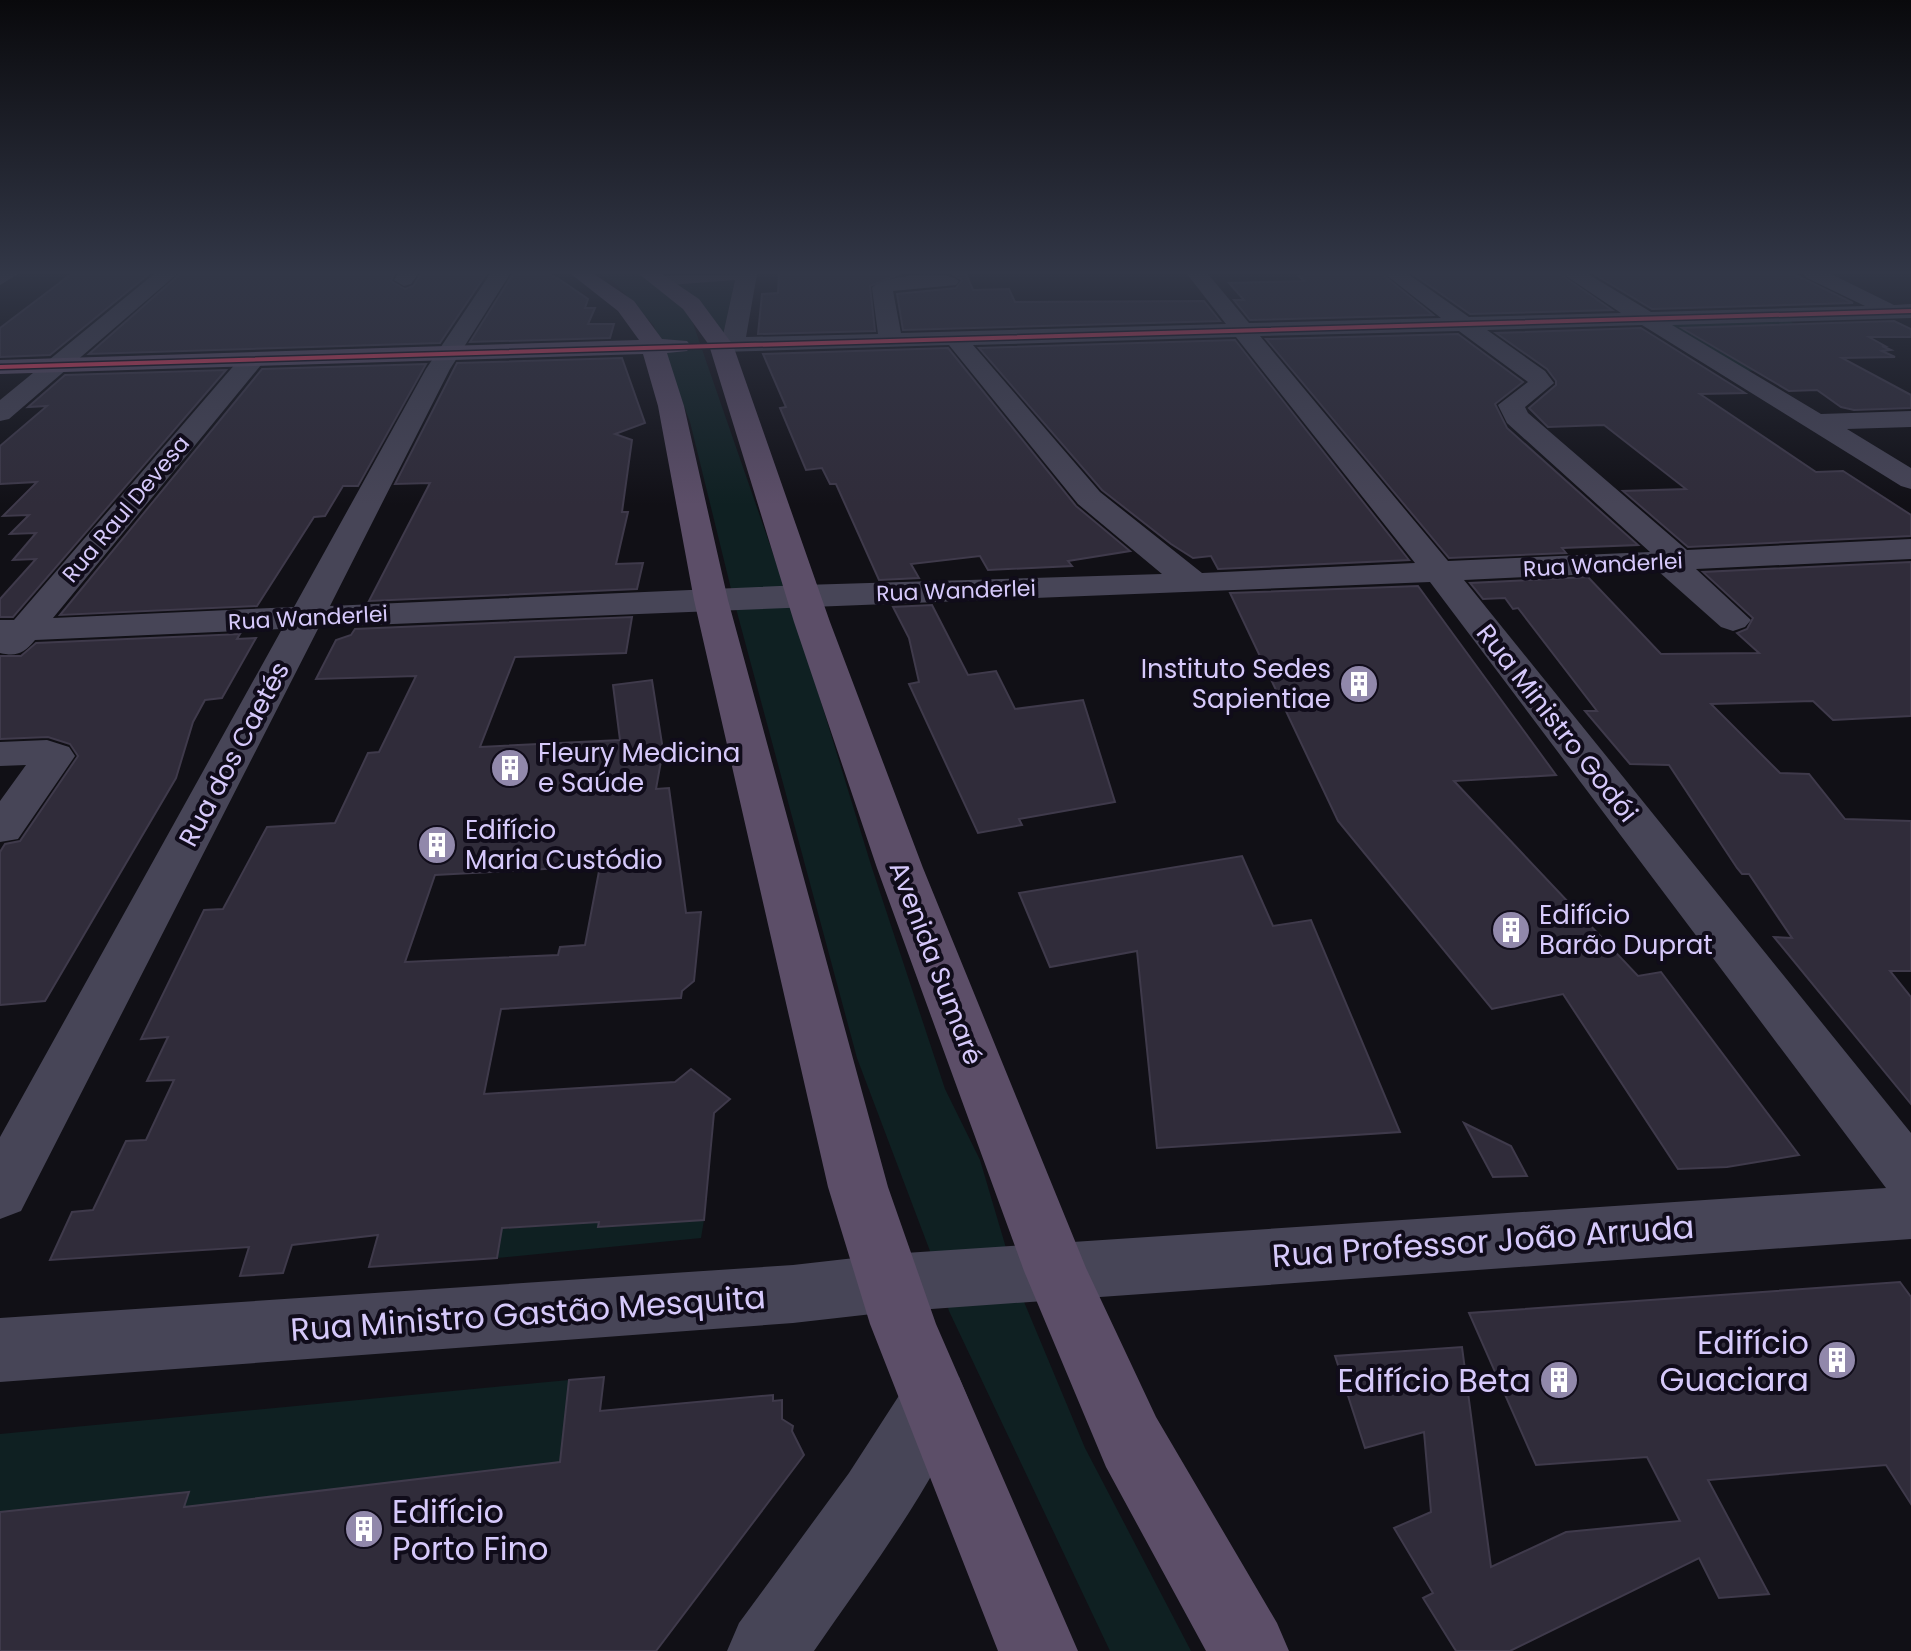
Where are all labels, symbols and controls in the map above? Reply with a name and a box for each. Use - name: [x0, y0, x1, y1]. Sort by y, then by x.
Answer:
- street label: Rua Raul Devesa: [55, 429, 197, 589]
- street label: Rua Wanderlei: [1522, 545, 1684, 585]
- street label: Rua Wanderlei: [876, 573, 1036, 609]
- street label: Rua Wanderlei: [227, 598, 389, 638]
- street label: Rua Ministro Godói: [1468, 616, 1646, 830]
- place label: Instituto Sedes Sapientiae: [1141, 651, 1331, 717]
- street label: Rua dos Caetés: [170, 655, 298, 853]
- building icon: Instituto Sedes Sapientiae: [1338, 663, 1380, 705]
- place label: Fleury Medicina e Saúde: [538, 735, 740, 801]
- building icon: Fleury Medicina e Saúde: [489, 747, 531, 789]
- place label: Edifício Maria Custódio: [465, 812, 663, 878]
- building icon: Edifício Maria Custódio: [416, 824, 458, 866]
- street label: Avenida Sumaré: [881, 856, 991, 1070]
- place label: Edifício Barão Duprat: [1539, 897, 1713, 963]
- building icon: Edifício Barão Duprat: [1490, 909, 1532, 951]
- street label: Rua Professor João Arruda: [1270, 1204, 1696, 1278]
- street label: Rua Ministro Gastão Mesquita: [289, 1274, 767, 1352]
- place label: Edifício Guaciara: [1659, 1320, 1809, 1402]
- building icon: Edifício Guaciara: [1816, 1339, 1858, 1381]
- place label: Edifício Beta: [1338, 1358, 1531, 1403]
- building icon: Edifício Beta: [1538, 1359, 1580, 1401]
- place label: Edifício Porto Fino: [392, 1489, 549, 1571]
- building icon: Edifício Porto Fino: [343, 1508, 385, 1550]

